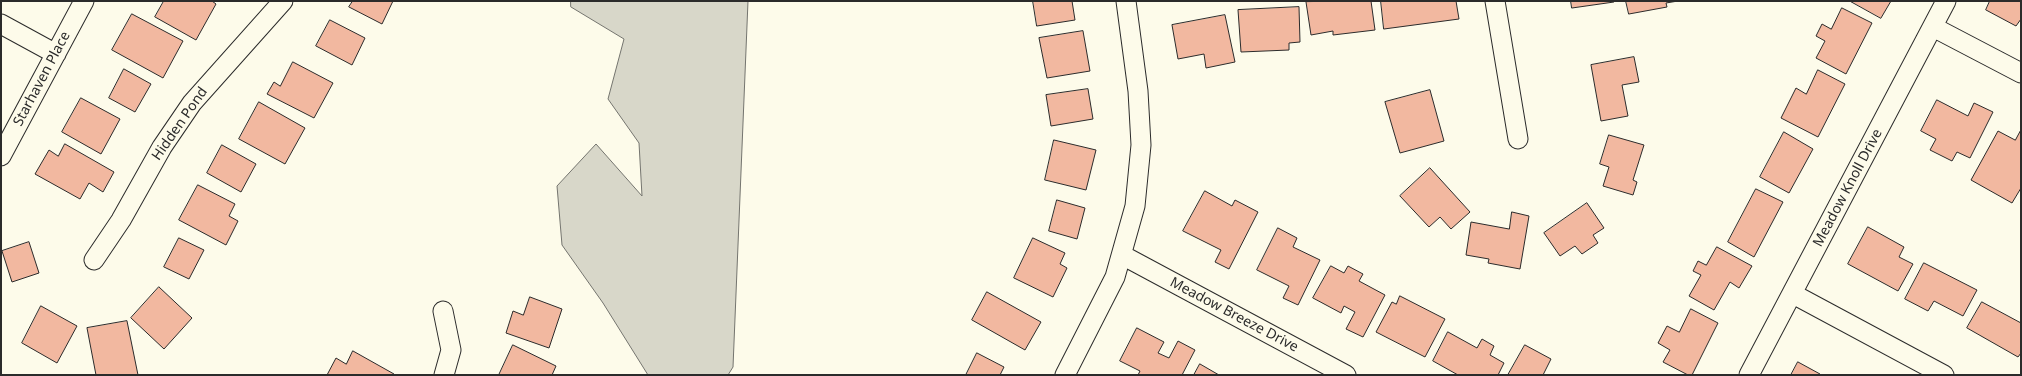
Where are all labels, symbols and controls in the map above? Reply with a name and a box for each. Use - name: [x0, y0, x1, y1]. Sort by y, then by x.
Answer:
- street label: Starhaven Place: [10, 29, 74, 129]
- street label: Hidden Pond: [149, 84, 211, 164]
- street label: Meadow Knoll Drive: [1810, 126, 1886, 250]
- street label: Meadow Breeze Drive: [1167, 274, 1301, 356]

